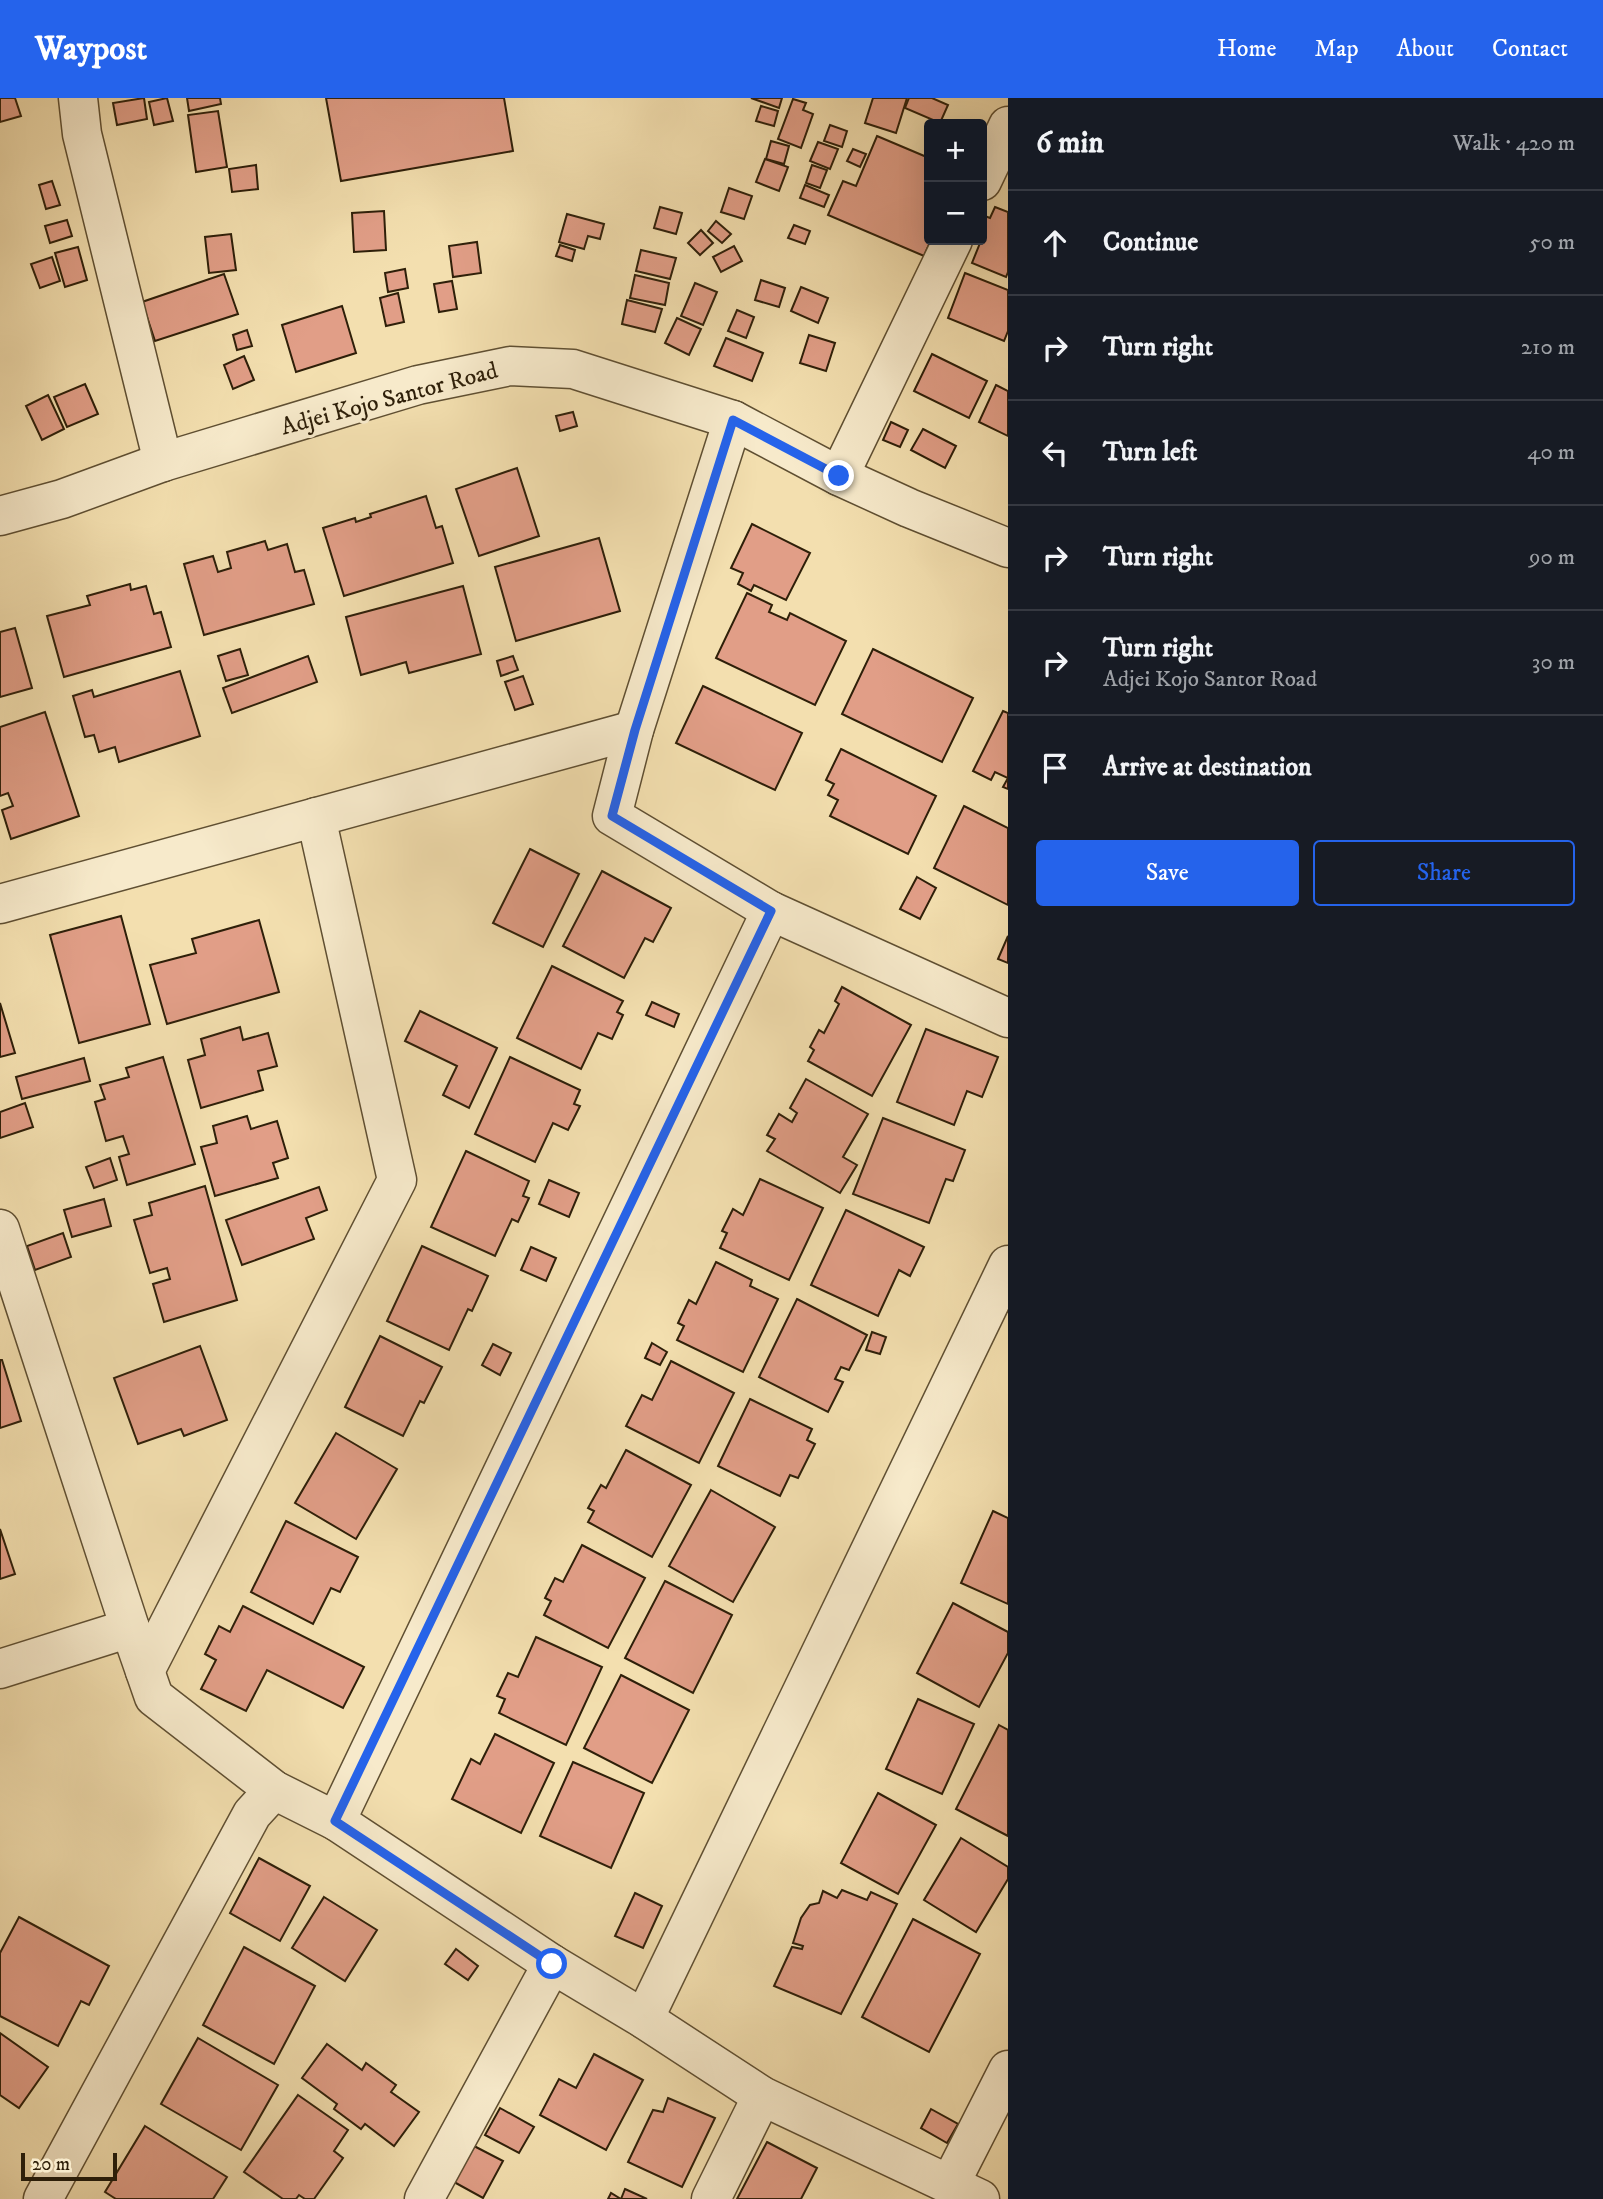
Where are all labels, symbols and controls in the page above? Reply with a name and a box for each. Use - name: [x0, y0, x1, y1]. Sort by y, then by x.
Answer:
- text: Waypost: [35, 29, 147, 70]
- text: Home: [1217, 34, 1276, 64]
- text: Map: [1314, 34, 1359, 64]
- text: About: [1397, 34, 1454, 64]
- text: Contact: [1492, 34, 1568, 64]
- map controls: [924, 119, 987, 245]
- button: +: [924, 119, 987, 182]
- text: 6 min: [1036, 125, 1104, 162]
- text: Walk · 420 m: [1453, 129, 1575, 158]
- button: −: [924, 182, 987, 245]
- icon: ahead: [1036, 224, 1074, 262]
- text: Continue: [1103, 226, 1198, 259]
- text: 50 m: [1529, 228, 1575, 257]
- icon: right: [1036, 329, 1074, 367]
- text: Turn right: [1103, 331, 1213, 364]
- text: 210 m: [1521, 333, 1575, 362]
- street label: Adjei Kojo Santor Road: [277, 356, 501, 442]
- icon: left: [1036, 434, 1074, 472]
- text: Turn left: [1103, 436, 1197, 469]
- text: 40 m: [1527, 438, 1575, 467]
- route end: [823, 460, 854, 491]
- icon: right: [1036, 539, 1074, 577]
- text: Turn right: [1103, 541, 1213, 574]
- text: 90 m: [1529, 543, 1575, 572]
- text: Turn right: [1103, 632, 1213, 665]
- icon: right: [1036, 644, 1074, 682]
- text: 30 m: [1532, 648, 1575, 677]
- text: Adjei Kojo Santor Road: [1103, 665, 1317, 694]
- icon: arrive: [1036, 749, 1074, 787]
- text: Arrive at destination: [1103, 751, 1312, 784]
- button: Save: [1036, 840, 1299, 906]
- button: Share: [1313, 840, 1575, 906]
- route start: [536, 1948, 567, 1979]
- scale bar: [21, 2150, 117, 2182]
- text: 20 m: [32, 2153, 70, 2176]

